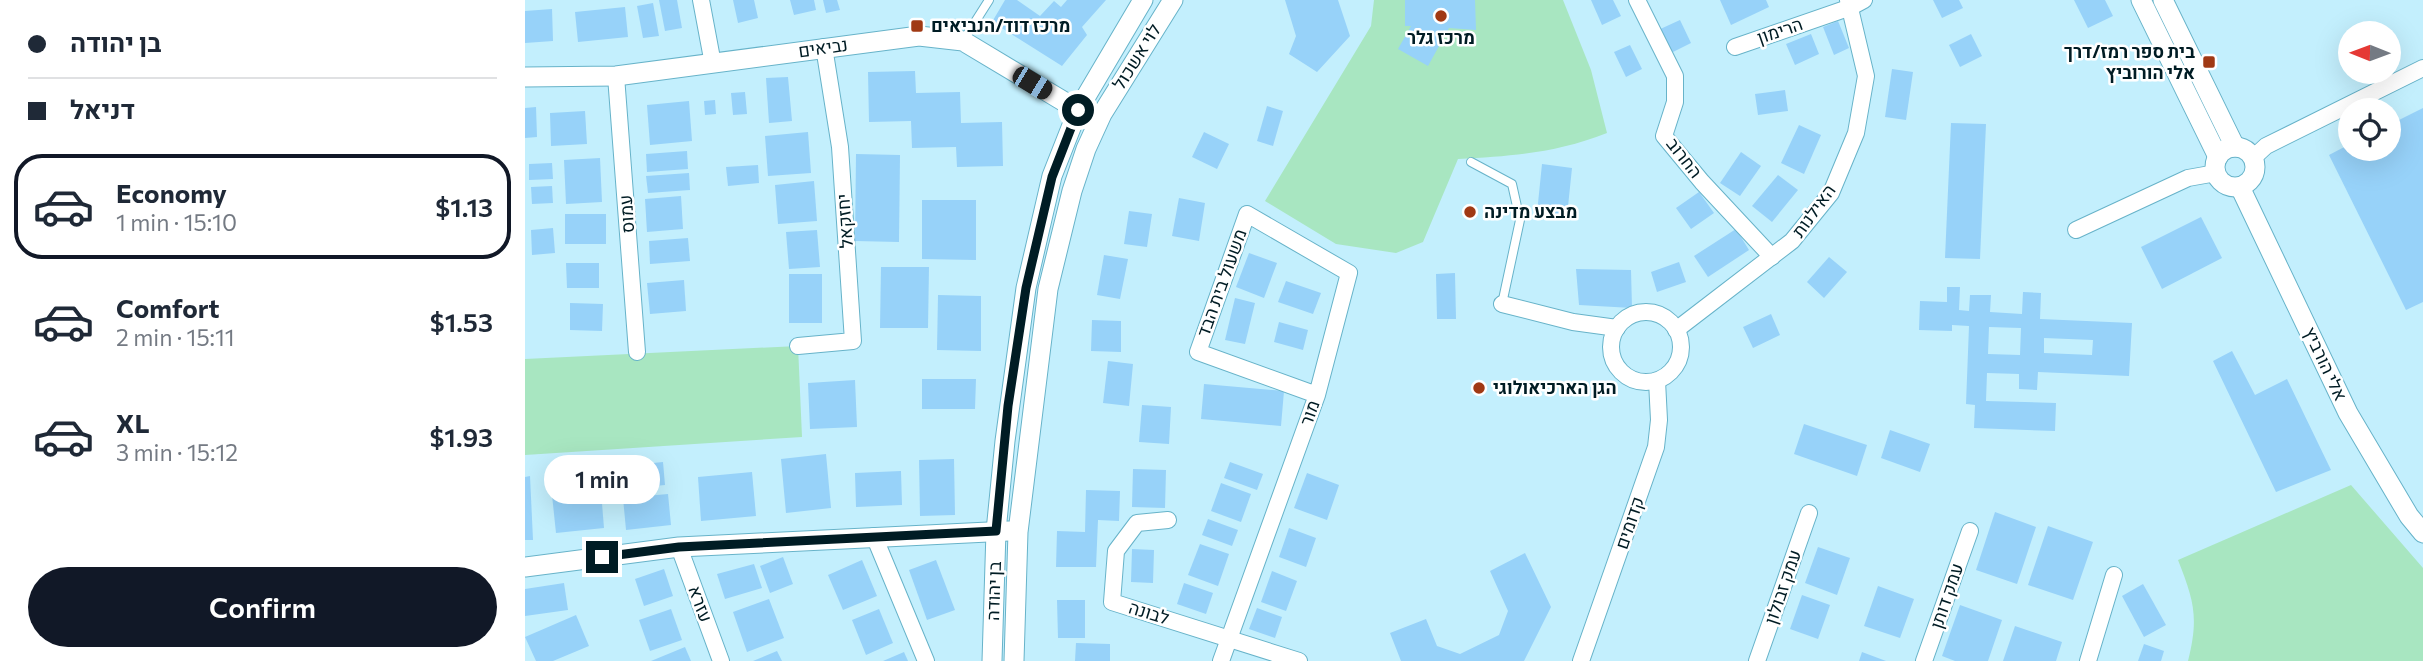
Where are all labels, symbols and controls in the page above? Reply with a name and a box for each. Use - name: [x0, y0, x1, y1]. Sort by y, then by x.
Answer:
- marker: מרכז גלר: [1433, 8, 1449, 24]
- street label: הרימון: [1754, 12, 1805, 48]
- place label: מרכז דוד/הנביאים: [931, 14, 1070, 36]
- marker: מרכז דוד/הנביאים: [909, 18, 925, 34]
- street label: לוי אשכול: [1107, 19, 1165, 93]
- north arrow: [2338, 21, 2401, 84]
- map controls: [2338, 21, 2401, 161]
- text: בן יהודה: [70, 26, 161, 57]
- place label: מרכז גלר: [1407, 26, 1475, 48]
- street label: נביאים: [797, 33, 849, 61]
- place label: בית ספר רמז/דרך אלי הורוביץ: [2064, 40, 2195, 83]
- marker: בית ספר רמז/דרך אלי הורוביץ: [2201, 54, 2217, 70]
- car: [1009, 63, 1056, 103]
- text: דניאל: [70, 93, 135, 124]
- route start: [1062, 94, 1094, 126]
- button: locate: [2338, 98, 2401, 161]
- street label: החרוב: [1662, 133, 1707, 182]
- icon: car: [32, 175, 95, 238]
- text: Economy: [116, 177, 227, 208]
- street label: האילנות: [1787, 180, 1840, 241]
- text: $1.13: [435, 191, 493, 222]
- street label: יחזקאל: [831, 193, 857, 249]
- street label: עמוס: [614, 194, 638, 234]
- place label: מבצע מדינה: [1484, 200, 1577, 222]
- marker: מבצע מדינה: [1462, 204, 1478, 220]
- text: 1 min · 15:10: [116, 208, 237, 236]
- street label: משעול בית הבד: [1191, 226, 1251, 340]
- icon: car: [32, 290, 95, 353]
- text: Comfort: [116, 292, 219, 323]
- text: $1.53: [430, 306, 493, 337]
- text: 2 min · 15:11: [116, 323, 235, 351]
- street label: אלי הורביץ: [2299, 323, 2353, 404]
- place label: הגן הארכיאולוגי: [1493, 376, 1617, 398]
- marker: הגן הארכיאולוגי: [1471, 380, 1487, 396]
- street label: מור: [1294, 397, 1324, 428]
- icon: car: [32, 405, 95, 468]
- text: XL: [116, 407, 150, 438]
- text: $1.93: [430, 421, 493, 452]
- text: 3 min · 15:12: [116, 438, 238, 466]
- callout: 1 min: [544, 456, 660, 504]
- text: 1 min: [575, 465, 629, 493]
- street label: קדומים: [1610, 493, 1648, 552]
- route end: [586, 541, 618, 573]
- street label: עמק זבולון: [1759, 547, 1805, 627]
- street label: בן יהודה: [981, 560, 1005, 621]
- street label: עמק דותן: [1925, 560, 1967, 631]
- button: Confirm: [28, 567, 497, 647]
- street label: עזרא: [684, 582, 718, 625]
- street label: לבונה: [1126, 596, 1172, 629]

